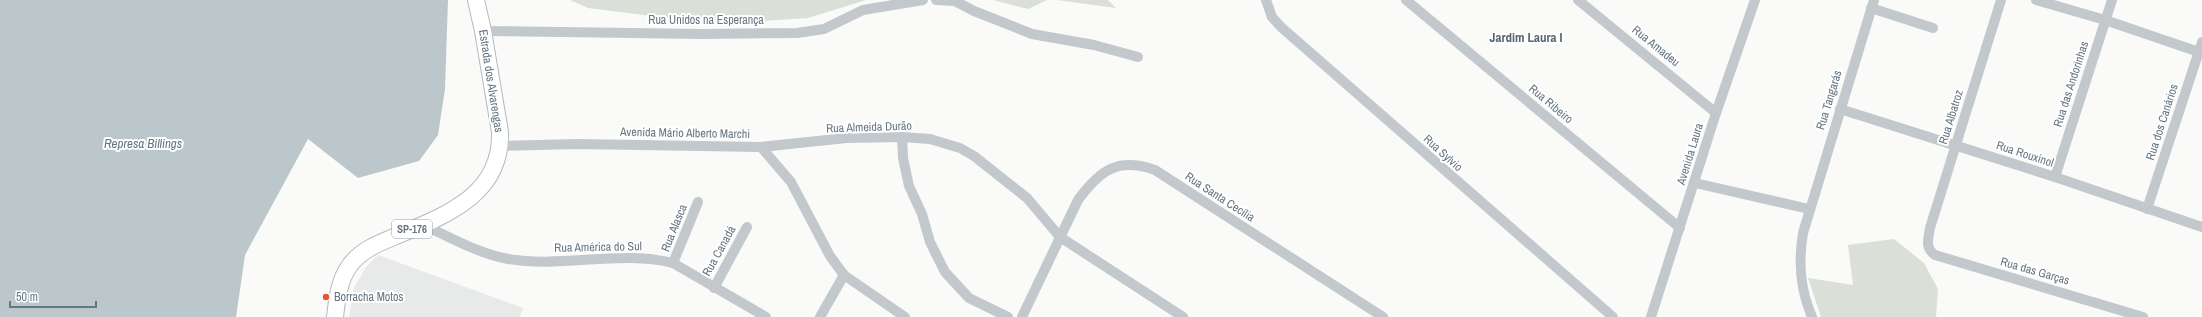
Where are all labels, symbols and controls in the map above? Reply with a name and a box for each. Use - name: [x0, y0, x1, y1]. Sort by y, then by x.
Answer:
- street label: Rua Unidos na Esperança: [648, 12, 764, 28]
- street label: Rua Amadeu: [1629, 22, 1683, 70]
- street label: Estrada dos Alvarengas: [475, 28, 507, 134]
- district label: Jardim Laura I: [1490, 29, 1562, 46]
- street label: Rua das Andorinhas: [2050, 39, 2092, 129]
- street label: Rua Tangarás: [1812, 68, 1846, 132]
- street label: Rua Ribeiro: [1526, 81, 1576, 127]
- street label: Rua dos Canários: [2142, 82, 2182, 162]
- street label: Rua Albatroz: [1935, 88, 1967, 146]
- street label: Rua Almeida Durão: [826, 118, 912, 136]
- street label: Avenida Laura: [1673, 121, 1707, 188]
- street label: Avenida Mário Alberto Marchi: [619, 124, 750, 142]
- street label: Rua Sylvio: [1420, 131, 1466, 175]
- water label: Represa Billings: [104, 135, 182, 152]
- street label: Rua Rouxinol: [1994, 137, 2056, 171]
- street label: Rua Santa Cecília: [1182, 169, 1258, 226]
- street label: Rua Alasca: [657, 201, 691, 254]
- road number: SP-176: [392, 220, 432, 238]
- street label: Rua Canadá: [699, 222, 740, 279]
- street label: Rua América do Sul: [554, 238, 642, 256]
- street label: Rua das Garças: [1999, 254, 2071, 289]
- scale bar: [10, 283, 96, 309]
- text: 50 m: [16, 289, 38, 305]
- place label: Borracha Motos: [334, 289, 404, 305]
- marker: Borracha Motos: [321, 292, 331, 302]

